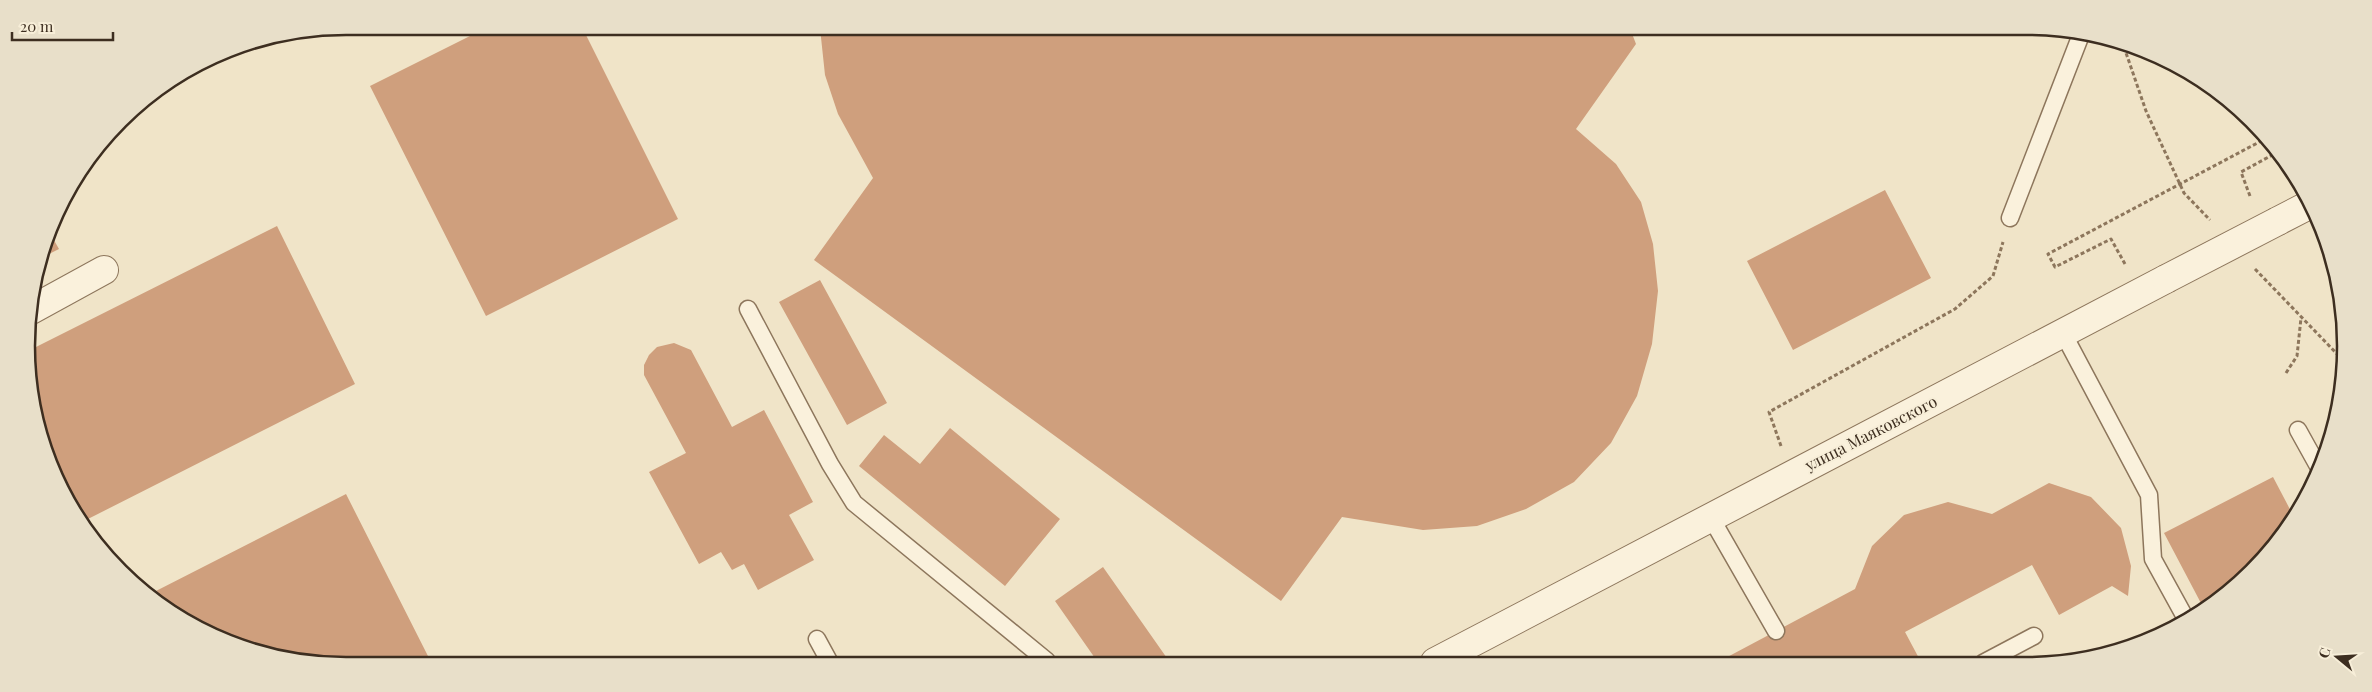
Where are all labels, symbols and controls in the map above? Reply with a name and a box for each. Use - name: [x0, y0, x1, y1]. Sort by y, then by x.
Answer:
- scale bar: [12, 10, 114, 42]
- text: 20 m: [20, 16, 54, 36]
- street label: улица Маяковского: [1800, 390, 1941, 475]
- north arrow: [2312, 632, 2362, 682]
- text: С: [2314, 645, 2335, 660]

